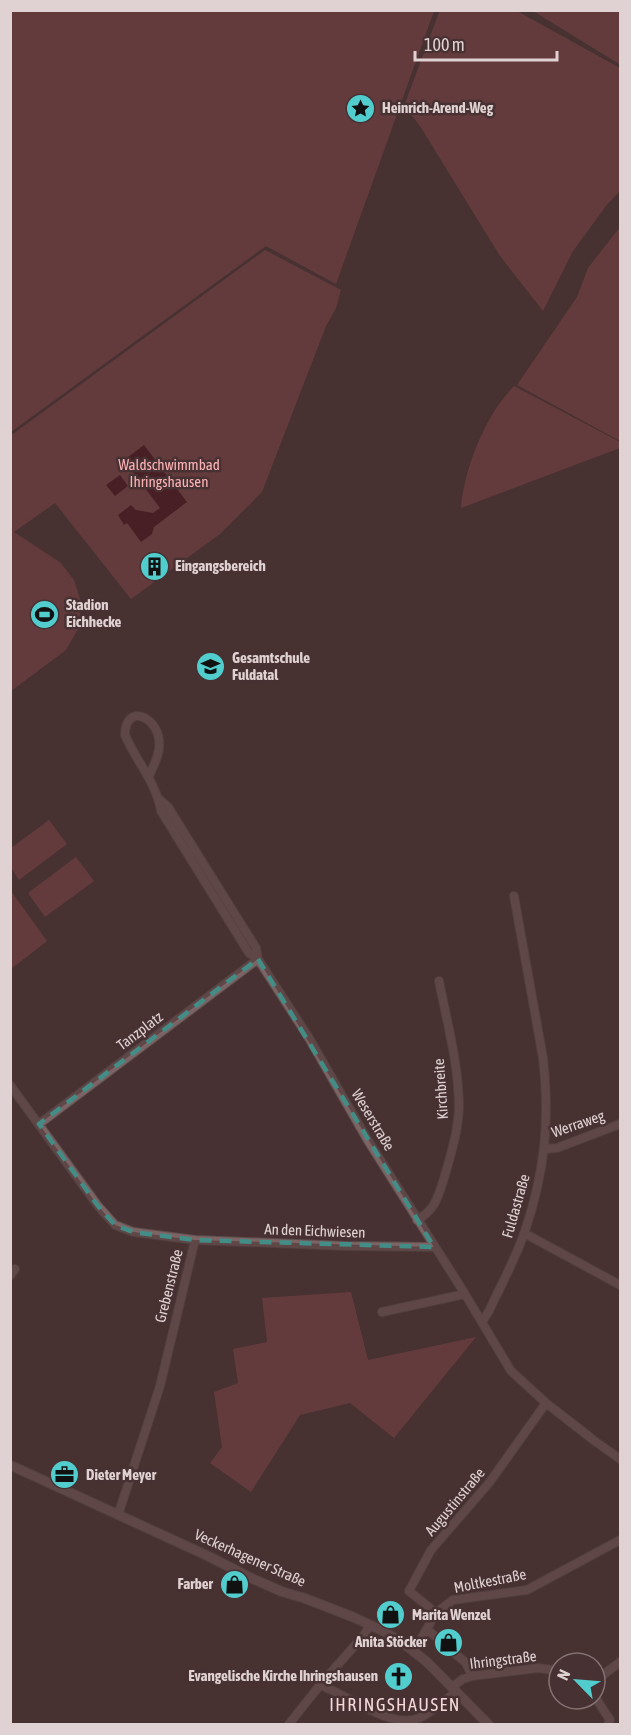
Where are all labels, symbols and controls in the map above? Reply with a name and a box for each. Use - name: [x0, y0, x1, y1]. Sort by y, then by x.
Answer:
- scale bar: [415, 24, 558, 62]
- text: 100 m: [424, 34, 465, 55]
- place icon: Heinrich-Arend-Weg: [345, 92, 377, 124]
- place label: Heinrich-Arend-Weg: [382, 99, 494, 116]
- park label: Waldschwimmbad Ihringshausen: [118, 456, 220, 490]
- building icon: Eingangsbereich: [138, 550, 170, 582]
- place label: Eingangsbereich: [175, 557, 266, 574]
- place label: Stadion Eichhecke: [66, 596, 122, 630]
- sports icon: Stadion Eichhecke: [29, 598, 61, 630]
- place label: Gesamtschule Fuldatal: [232, 649, 310, 683]
- school or university icon: Gesamtschule Fuldatal: [195, 651, 227, 683]
- street label: Tanzplatz: [113, 1008, 166, 1053]
- street label: Kirchbreite: [430, 1058, 451, 1120]
- street label: Weserstraße: [349, 1086, 398, 1154]
- street label: Werraweg: [549, 1106, 607, 1140]
- street label: Fuldastraße: [498, 1172, 533, 1240]
- street label: An den Eichwiesen: [264, 1220, 366, 1241]
- street label: Grebenstraße: [151, 1247, 186, 1324]
- office icon: Dieter Meyer: [49, 1459, 81, 1491]
- street label: Augustinstraße: [421, 1464, 488, 1539]
- place label: Dieter Meyer: [86, 1466, 157, 1483]
- street label: Veckerhagener Straße: [192, 1525, 309, 1590]
- street label: Moltkestraße: [452, 1565, 528, 1596]
- shop icon: Farber: [218, 1568, 250, 1600]
- place label: Farber: [178, 1575, 214, 1592]
- shop icon: Marita Wenzel: [375, 1599, 407, 1631]
- place label: Marita Wenzel: [412, 1606, 492, 1623]
- shop icon: Anita Stöcker: [432, 1626, 464, 1658]
- place label: Anita Stöcker: [354, 1633, 428, 1650]
- street label: Ihringstraße: [469, 1647, 538, 1672]
- north arrow: [547, 1651, 607, 1711]
- church icon: Evangelische Kirche Ihringshausen: [383, 1660, 415, 1692]
- place label: Evangelische Kirche Ihringshausen: [188, 1667, 378, 1684]
- text: N: [553, 1667, 574, 1683]
- district label: IHRINGSHAUSEN: [329, 1694, 461, 1715]

